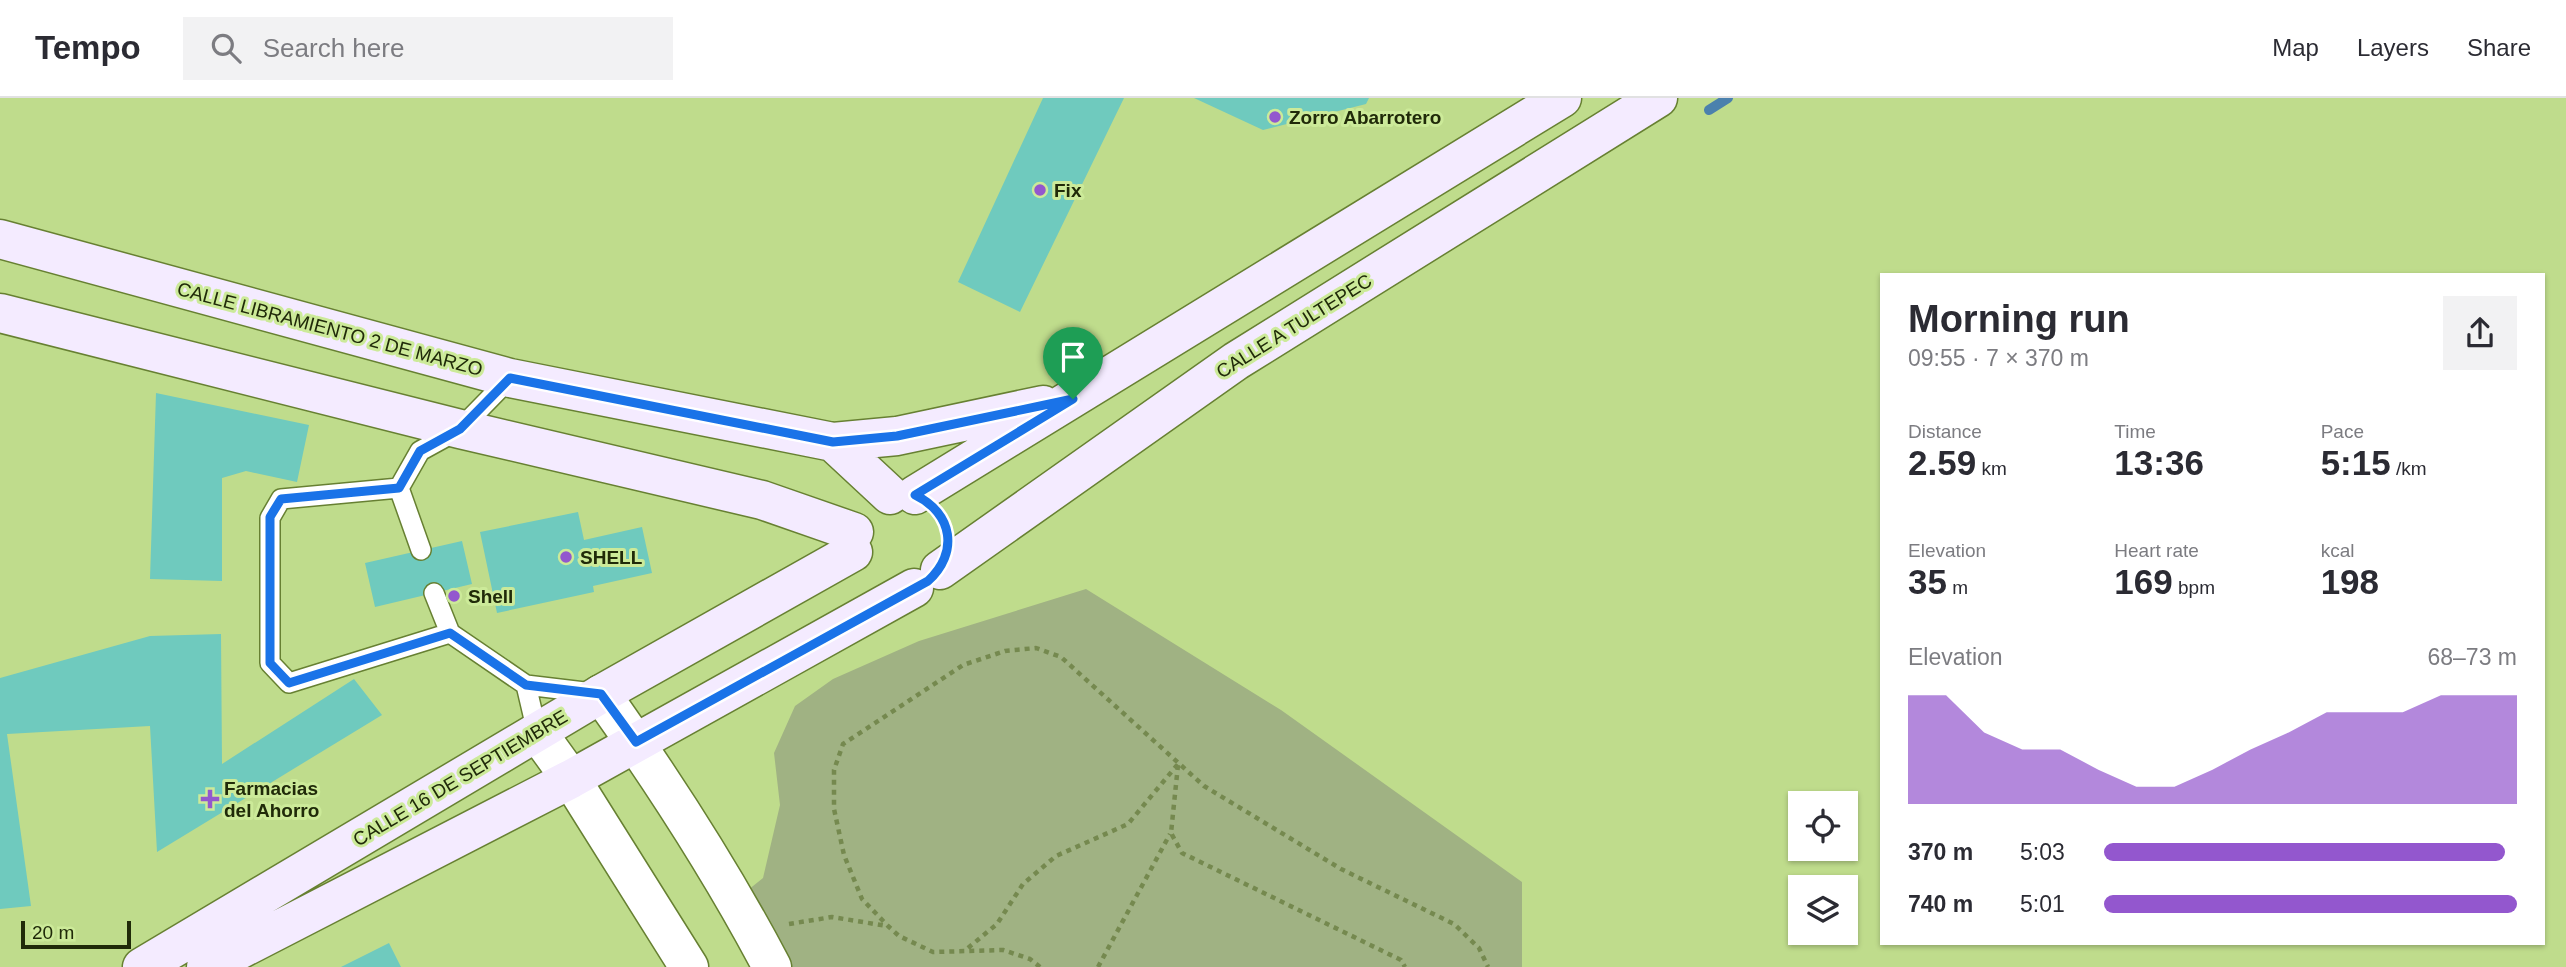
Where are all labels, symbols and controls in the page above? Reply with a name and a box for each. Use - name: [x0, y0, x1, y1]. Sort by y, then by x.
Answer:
- search box: [183, 17, 673, 80]
- text: Tempo: [35, 29, 141, 66]
- icon: search: [207, 29, 245, 67]
- text: Search here: [263, 33, 404, 63]
- text: Map: [2272, 34, 2319, 61]
- text: Layers: [2357, 34, 2429, 61]
- text: Share: [2467, 34, 2531, 61]
- place label: Zorro Abarrotero: [1289, 107, 1441, 128]
- marker: Zorro Abarrotero: [1267, 109, 1283, 125]
- place label: Fix: [1054, 180, 1082, 201]
- marker: Fix: [1032, 182, 1048, 198]
- street label: CALLE A TULTEPEC: [1213, 270, 1375, 382]
- street label: CALLE LIBRAMIENTO 2 DE MARZO: [175, 278, 485, 380]
- button: share: [2443, 296, 2517, 370]
- text: Morning run: [1908, 298, 2130, 340]
- pin: [1043, 327, 1103, 399]
- icon: arrive: [1054, 338, 1092, 376]
- text: 09:55 · 7 × 370 m: [1908, 345, 2089, 371]
- text: Distance: [1908, 421, 1982, 442]
- text: Time: [2114, 421, 2156, 442]
- text: Pace: [2321, 421, 2364, 442]
- text: 2.59: [1908, 443, 1976, 482]
- text: 13:36: [2114, 443, 2204, 482]
- text: 5:15: [2321, 443, 2391, 482]
- text: km: [1976, 458, 2007, 479]
- text: /km: [2391, 458, 2427, 479]
- text: Elevation: [1908, 540, 1986, 561]
- text: Heart rate: [2114, 540, 2199, 561]
- text: kcal: [2321, 540, 2354, 561]
- place label: SHELL: [580, 547, 643, 568]
- marker: SHELL: [558, 549, 574, 565]
- text: 35: [1908, 562, 1947, 601]
- text: 169: [2114, 562, 2173, 601]
- text: 198: [2321, 562, 2379, 601]
- text: m: [1947, 577, 1968, 598]
- text: bpm: [2173, 577, 2215, 598]
- place label: Shell: [468, 586, 513, 607]
- marker: Shell: [446, 588, 462, 604]
- text: Elevation: [1908, 644, 2003, 670]
- text: 68–73 m: [2427, 644, 2517, 670]
- street label: CALLE 16 DE SEPTIEMBRE: [349, 706, 571, 850]
- place label: Farmacias del Ahorro: [224, 778, 319, 821]
- marker: Farmacias del Ahorro: [202, 791, 218, 807]
- map controls: [1788, 791, 1858, 945]
- button: locate: [1788, 791, 1858, 861]
- text: 370 m: [1908, 839, 1973, 865]
- text: 5:03: [2020, 839, 2065, 865]
- button: layers: [1788, 875, 1858, 945]
- text: 740 m: [1908, 891, 1973, 917]
- text: 5:01: [2020, 891, 2065, 917]
- scale bar: [21, 918, 131, 950]
- text: 20 m: [32, 922, 74, 943]

